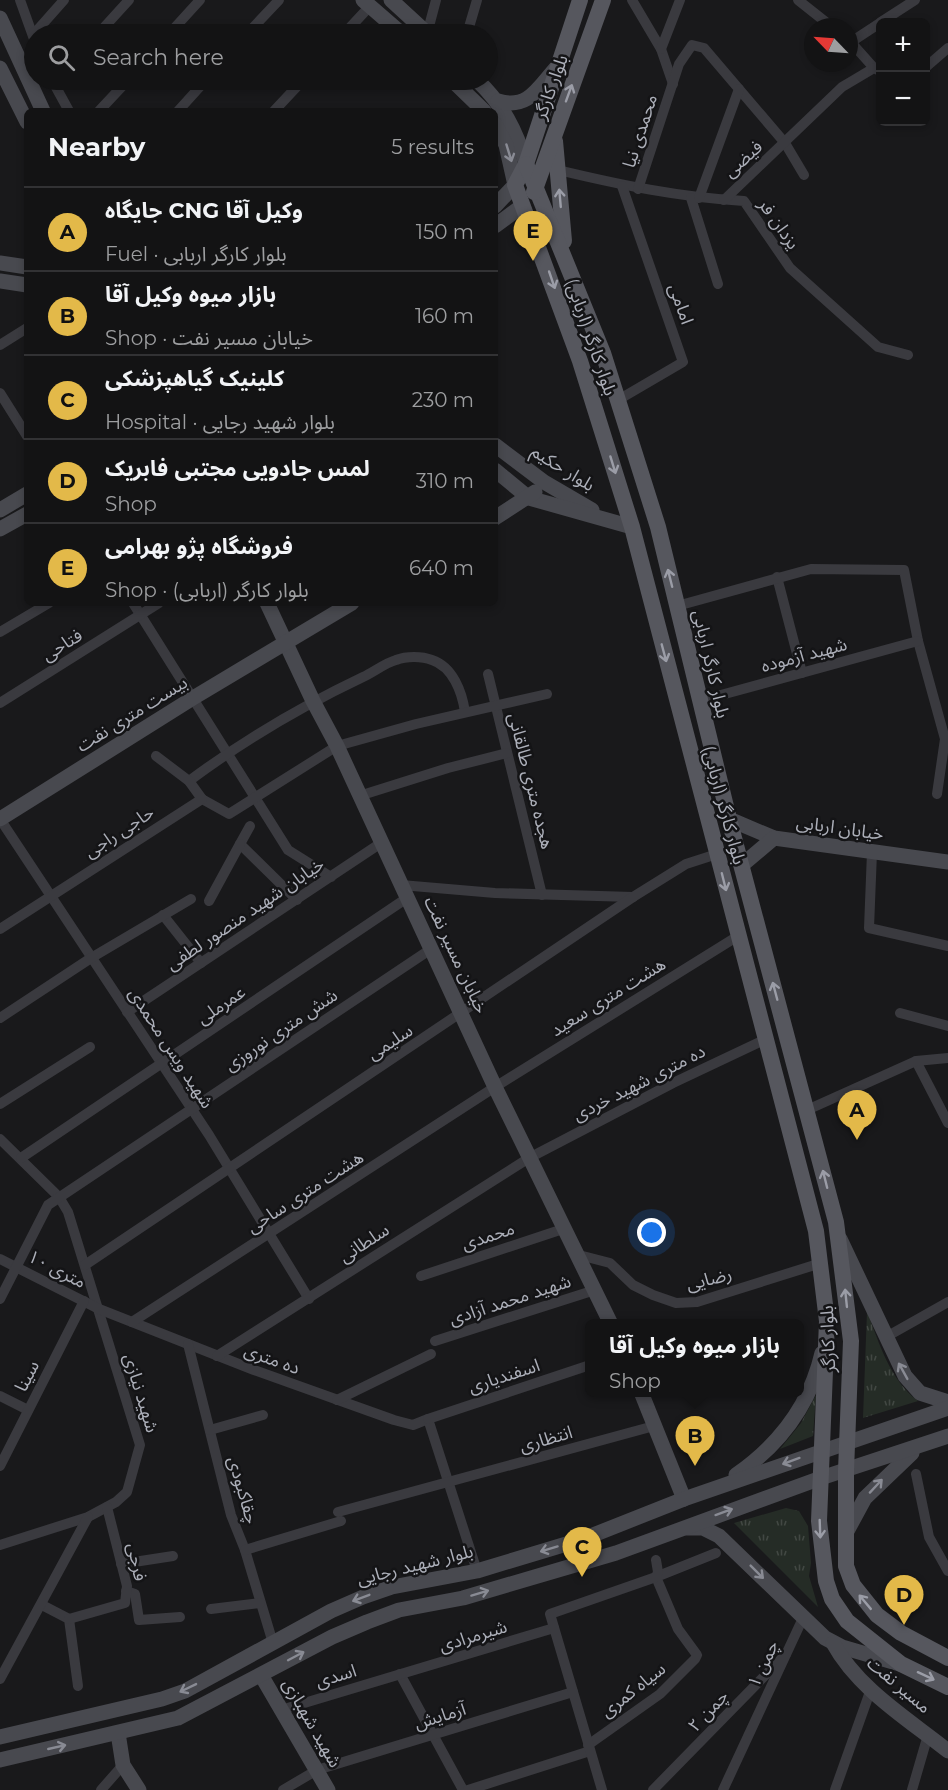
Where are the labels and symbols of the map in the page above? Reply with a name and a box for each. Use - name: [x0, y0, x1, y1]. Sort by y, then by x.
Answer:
- north arrow: [804, 18, 858, 72]
- street label: بلوار کارگر: [529, 52, 573, 123]
- one-way arrow: [565, 84, 576, 103]
- street label: محمدی نیا: [618, 91, 662, 171]
- street label: فیضی: [719, 136, 767, 182]
- one-way arrow: [504, 144, 515, 163]
- one-way arrow: [554, 189, 565, 209]
- street label: یزدان فر: [753, 194, 804, 254]
- pin: E: [514, 212, 552, 261]
- one-way arrow: [547, 270, 558, 289]
- street label: بلوار کارگر (اربابی): [561, 275, 621, 399]
- street label: امامی: [664, 281, 698, 327]
- street label: بلوار حکیم: [526, 440, 599, 498]
- one-way arrow: [608, 455, 619, 474]
- one-way arrow: [664, 569, 676, 588]
- street label: بلوار کارگر اربابی: [688, 608, 734, 720]
- street label: فتاحی: [38, 624, 86, 666]
- street label: شهید آزموده: [759, 633, 849, 677]
- one-way arrow: [658, 643, 670, 662]
- street label: بیست متری نفت: [73, 671, 191, 757]
- street label: هجده متری طالقانی: [503, 711, 559, 851]
- street label: بلوار کارگر (اربابی): [698, 743, 750, 867]
- street label: حاجی راجی: [80, 801, 158, 863]
- street label: خیابان اربابی: [795, 811, 885, 845]
- street label: خیابان شهید منصور لطفی: [162, 853, 328, 975]
- one-way arrow: [719, 873, 730, 892]
- street label: خیابان مسیر نفت: [419, 893, 493, 1017]
- street label: هشت متری سعید: [546, 953, 670, 1041]
- street label: عمرملی: [192, 981, 250, 1029]
- one-way arrow: [769, 982, 780, 1001]
- street label: شهید ویس محمدی: [124, 983, 218, 1113]
- street label: شش متری نوروزی: [220, 984, 342, 1076]
- street label: سلیمی: [363, 1019, 417, 1065]
- street label: ده متری شهید خردی: [569, 1040, 709, 1126]
- pin: A: [838, 1090, 876, 1140]
- street label: هشت متری ساحی: [242, 1146, 368, 1238]
- one-way arrow: [818, 1170, 830, 1189]
- street label: محمدی: [459, 1217, 517, 1255]
- your location: [637, 1218, 666, 1247]
- street label: سلطانی: [335, 1219, 393, 1267]
- street label: ۱۰ متری: [24, 1245, 90, 1293]
- street label: رضایی: [684, 1263, 734, 1295]
- street label: شهید محمد آزادی: [446, 1270, 574, 1330]
- one-way arrow: [840, 1289, 851, 1309]
- street label: بلوار کارگر: [816, 1305, 840, 1374]
- street label: ده متری: [241, 1339, 303, 1379]
- street label: شهید نیازی: [119, 1351, 163, 1435]
- street label: اسفندیاری: [465, 1354, 543, 1398]
- street label: سینا: [10, 1357, 44, 1395]
- one-way arrow: [897, 1363, 909, 1380]
- pin: B: [676, 1416, 714, 1466]
- street label: انتظاری: [517, 1421, 575, 1457]
- street label: چقاکبودی: [223, 1454, 263, 1526]
- one-way arrow: [783, 1456, 801, 1467]
- one-way arrow: [869, 1478, 883, 1493]
- one-way arrow: [714, 1506, 733, 1517]
- one-way arrow: [814, 1519, 825, 1539]
- pin: C: [562, 1528, 602, 1577]
- street label: بلوار شهید رجایی: [355, 1540, 475, 1590]
- street label: فرجی: [123, 1541, 151, 1583]
- one-way arrow: [540, 1544, 559, 1555]
- one-way arrow: [749, 1564, 764, 1579]
- pin: D: [884, 1576, 924, 1625]
- one-way arrow: [470, 1587, 489, 1598]
- one-way arrow: [352, 1593, 371, 1604]
- one-way arrow: [859, 1594, 872, 1610]
- street label: شیرمرادی: [436, 1615, 510, 1657]
- street label: چمن ۱: [743, 1637, 783, 1691]
- one-way arrow: [287, 1650, 305, 1661]
- street label: مسیر نفت: [863, 1652, 935, 1718]
- street label: سیاه کمری: [596, 1658, 670, 1722]
- street label: اسدی: [313, 1659, 359, 1693]
- one-way arrow: [916, 1671, 934, 1683]
- street label: شهید شهبازی: [278, 1675, 346, 1771]
- one-way arrow: [180, 1683, 198, 1695]
- street label: چمن ۲: [683, 1686, 733, 1737]
- street label: آزمایش: [411, 1698, 469, 1734]
- one-way arrow: [47, 1741, 66, 1752]

